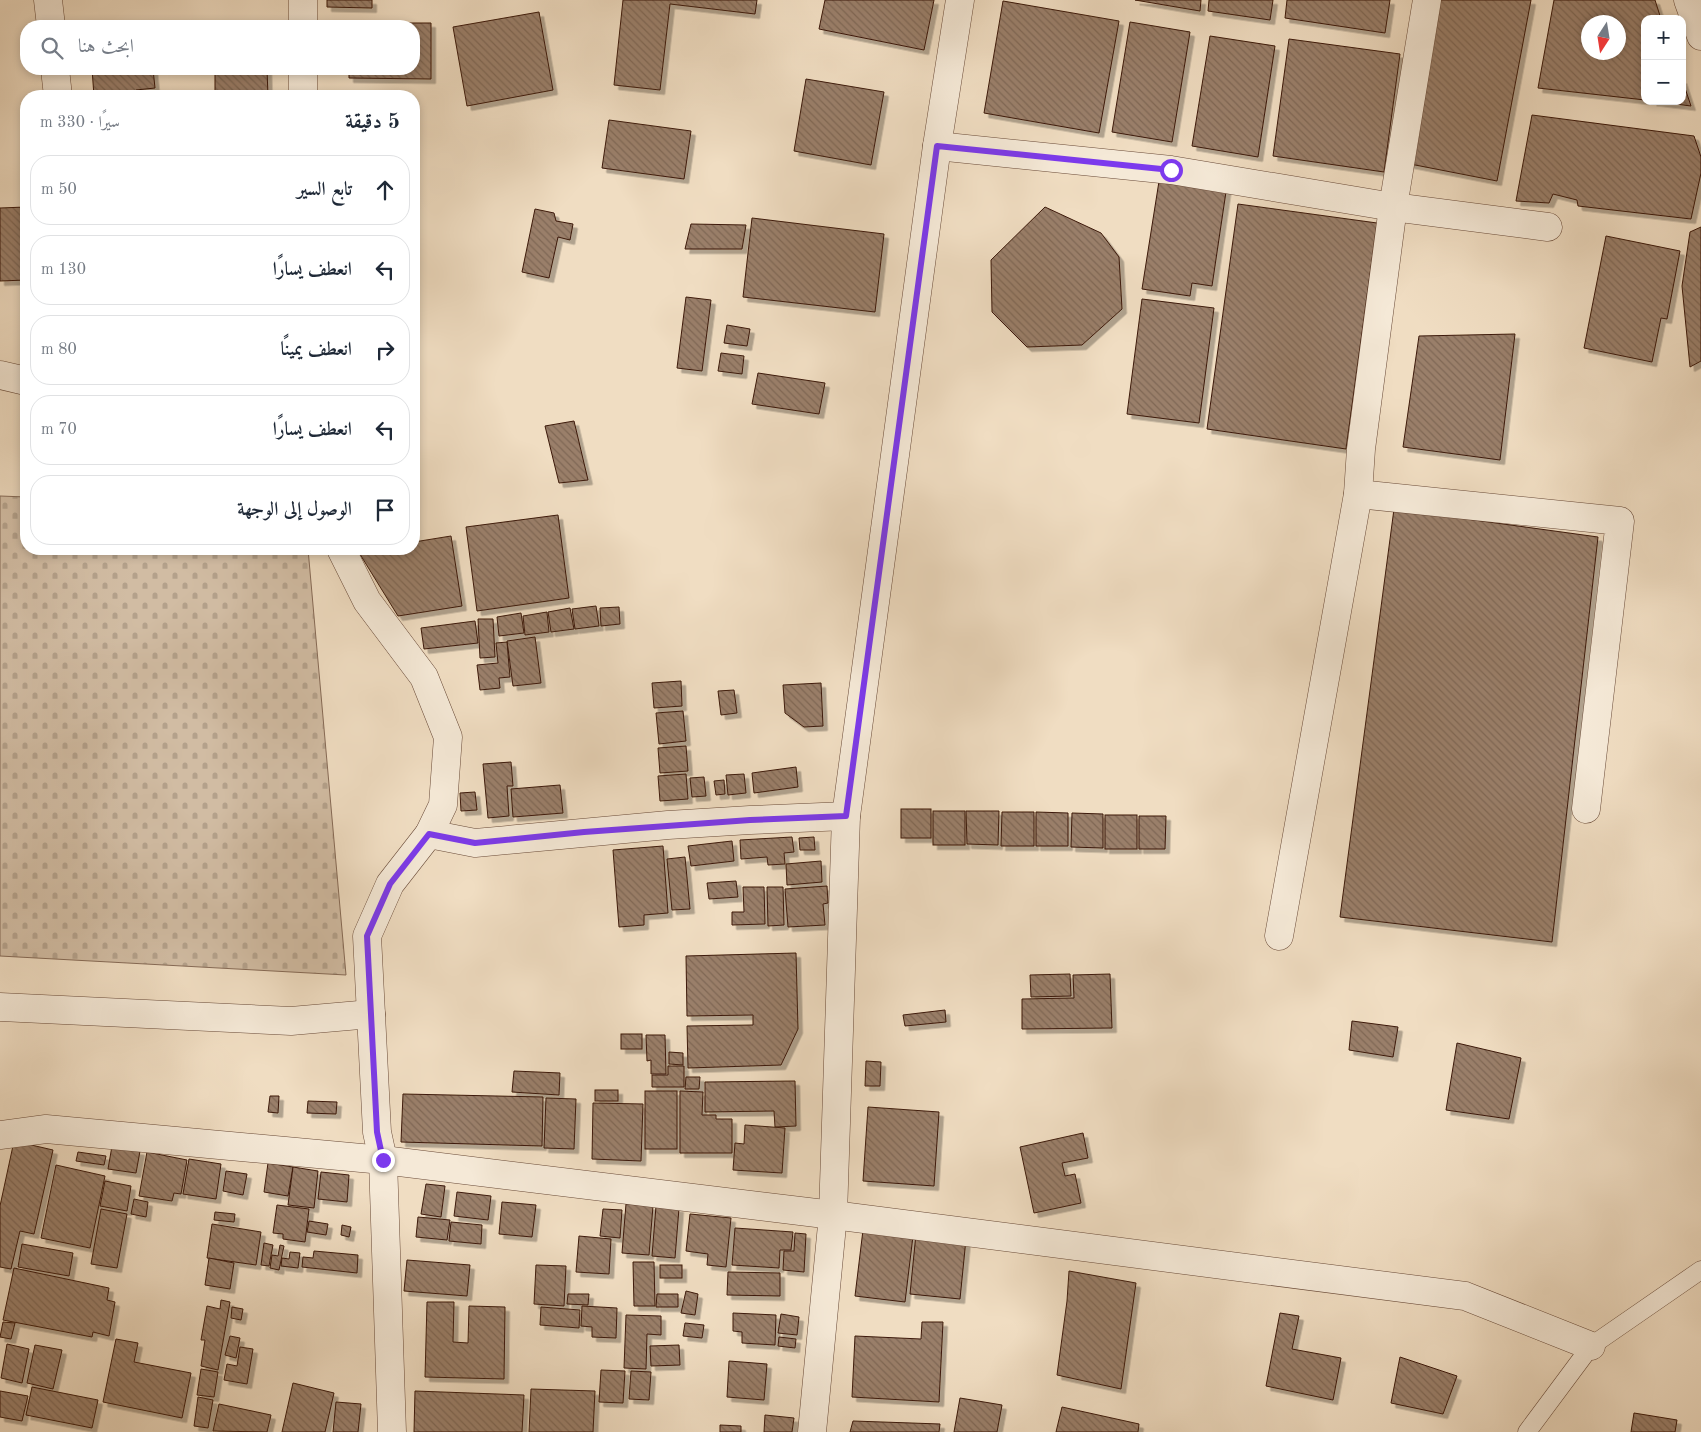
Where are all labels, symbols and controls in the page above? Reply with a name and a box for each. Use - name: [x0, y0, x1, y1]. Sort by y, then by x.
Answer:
- north arrow: [1581, 15, 1626, 60]
- map controls: [1641, 15, 1686, 105]
- button: +: [1641, 15, 1686, 60]
- search box: [20, 20, 420, 75]
- icon: search: [38, 34, 66, 62]
- text: ابحث هنا: [78, 38, 134, 57]
- button: −: [1641, 60, 1686, 105]
- text: 5 دقيقة: [345, 112, 400, 133]
- text: سيرًا · 330 m: [40, 115, 120, 131]
- route start: [1160, 159, 1183, 182]
- icon: ahead: [371, 176, 399, 204]
- text: تابع السير: [297, 181, 352, 200]
- text: 50 m: [41, 182, 77, 198]
- icon: left: [371, 256, 399, 284]
- text: انعطف يسارًا: [273, 261, 352, 280]
- text: 130 m: [41, 262, 86, 278]
- icon: right: [371, 336, 399, 364]
- text: انعطف يمينًا: [280, 341, 352, 360]
- text: 80 m: [41, 342, 77, 358]
- icon: left: [371, 416, 399, 444]
- text: انعطف يسارًا: [273, 421, 352, 440]
- text: 70 m: [41, 422, 77, 438]
- icon: arrive: [371, 496, 399, 524]
- text: الوصول إلى الوجهة: [237, 501, 352, 520]
- route end: [372, 1149, 395, 1172]

